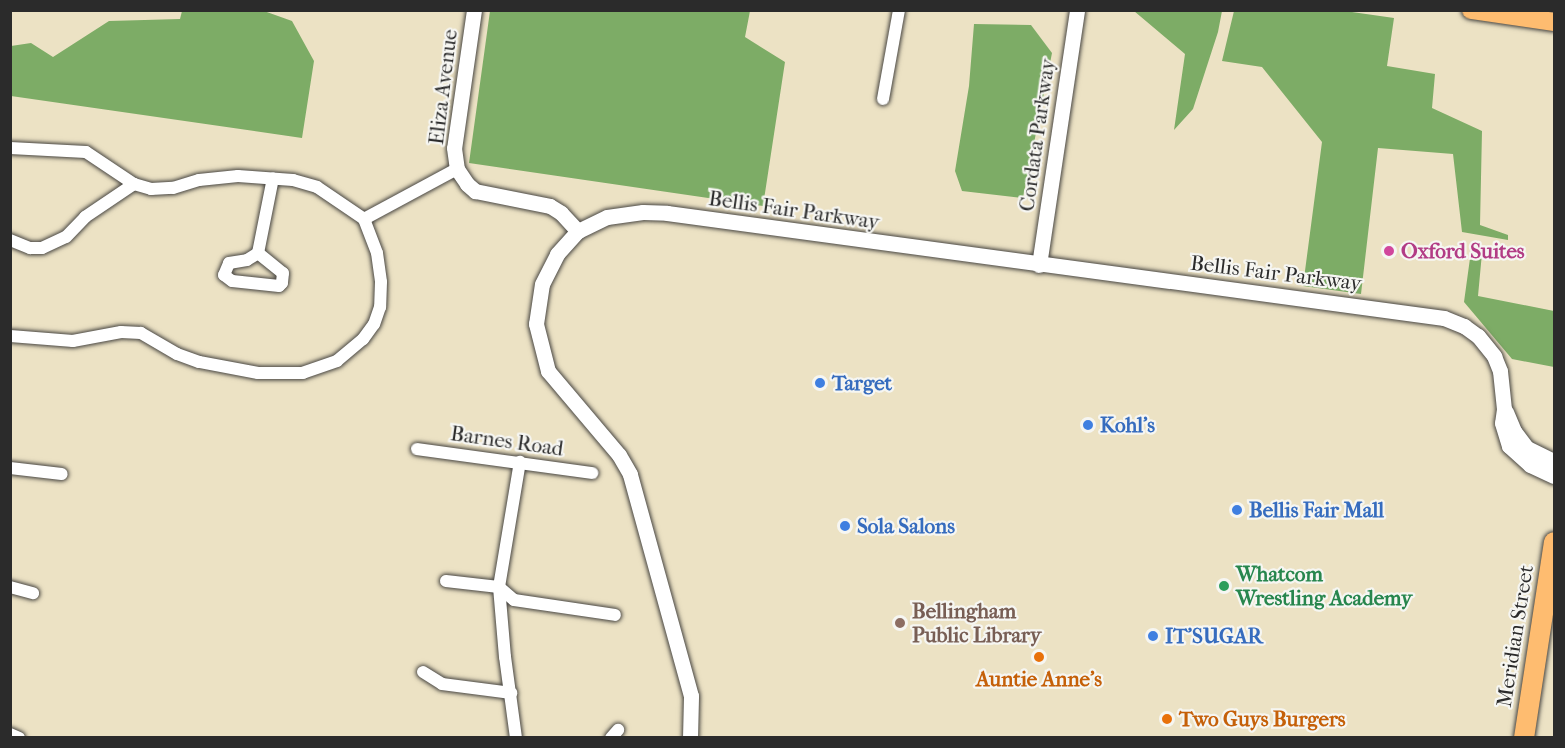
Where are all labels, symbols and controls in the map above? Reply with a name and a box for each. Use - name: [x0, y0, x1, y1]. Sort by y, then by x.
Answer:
- street label: Eliza Avenue: [423, 28, 463, 146]
- street label: Cordata Parkway: [1014, 57, 1060, 213]
- street label: Bellis Fair Parkway: [707, 186, 881, 234]
- place label: Oxford Suites: [1401, 238, 1525, 264]
- marker: Oxford Suites: [1382, 244, 1396, 258]
- street label: Bellis Fair Parkway: [1189, 250, 1363, 296]
- place label: Target: [832, 370, 892, 396]
- marker: Target: [813, 376, 827, 390]
- place label: Kohl's: [1100, 412, 1155, 438]
- marker: Kohl's: [1081, 418, 1095, 432]
- street label: Barnes Road: [449, 421, 565, 461]
- place label: Bellis Fair Mall: [1249, 497, 1384, 523]
- marker: Bellis Fair Mall: [1230, 503, 1244, 517]
- place label: Sola Salons: [857, 513, 955, 539]
- marker: Sola Salons: [838, 519, 852, 533]
- place label: Whatcom Wrestling Academy: [1236, 561, 1412, 611]
- street label: Meridian Street: [1491, 563, 1539, 709]
- marker: Whatcom Wrestling Academy: [1217, 579, 1231, 593]
- place label: Bellingham Public Library: [912, 598, 1041, 648]
- marker: Bellingham Public Library: [893, 616, 907, 630]
- place label: IT'SUGAR: [1165, 623, 1263, 649]
- marker: IT'SUGAR: [1146, 629, 1160, 643]
- marker: Auntie Anne's: [1032, 650, 1046, 664]
- place label: Auntie Anne's: [976, 666, 1102, 692]
- place label: Two Guys Burgers: [1179, 706, 1346, 732]
- marker: Two Guys Burgers: [1160, 712, 1174, 726]

